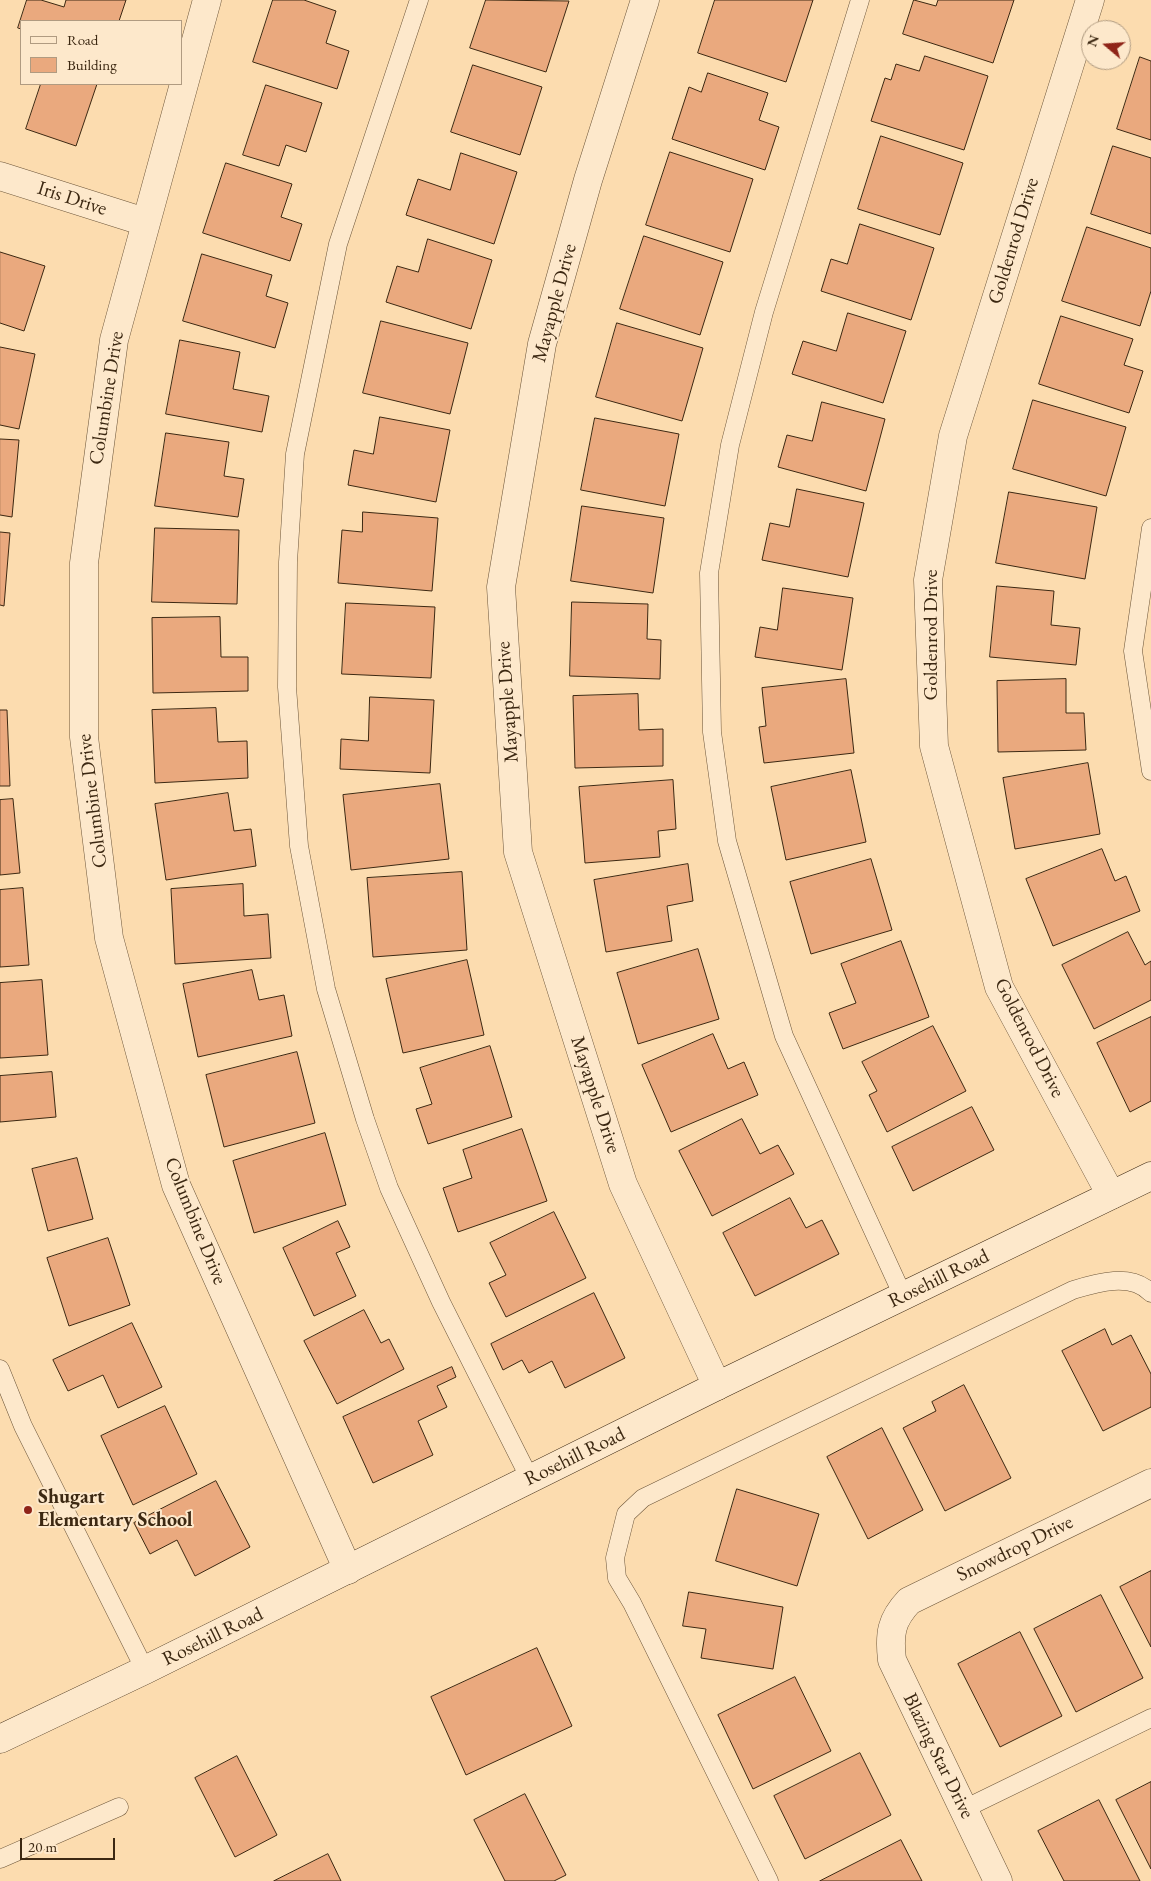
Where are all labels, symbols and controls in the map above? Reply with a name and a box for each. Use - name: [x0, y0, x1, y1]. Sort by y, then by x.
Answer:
- legend: [20, 20, 182, 85]
- north arrow: [1081, 20, 1131, 70]
- text: Road: [67, 30, 98, 49]
- text: N: [1082, 33, 1103, 49]
- text: Building: [67, 55, 117, 74]
- street label: Goldenrod Drive: [983, 175, 1045, 307]
- street label: Iris Drive: [34, 177, 110, 221]
- street label: Mayapple Drive: [528, 241, 582, 365]
- street label: Columbine Drive: [85, 329, 129, 467]
- street label: Goldenrod Drive: [920, 570, 944, 700]
- street label: Mayapple Drive: [492, 641, 524, 763]
- street label: Columbine Drive: [73, 733, 113, 869]
- street label: Goldenrod Drive: [989, 974, 1069, 1102]
- street label: Mayapple Drive: [565, 1033, 625, 1157]
- street label: Columbine Drive: [159, 1154, 231, 1288]
- street label: Rosehill Road: [885, 1244, 993, 1314]
- street label: Rosehill Road: [521, 1422, 629, 1492]
- place label: Shugart Elementary School: [38, 1486, 192, 1533]
- marker: Shugart Elementary School: [22, 1504, 34, 1516]
- street label: Snowdrop Drive: [953, 1510, 1077, 1588]
- street label: Rosehill Road: [159, 1602, 267, 1672]
- street label: Blazing Star Drive: [897, 1689, 979, 1823]
- scale bar: [22, 1828, 118, 1860]
- text: 20 m: [28, 1837, 57, 1856]

